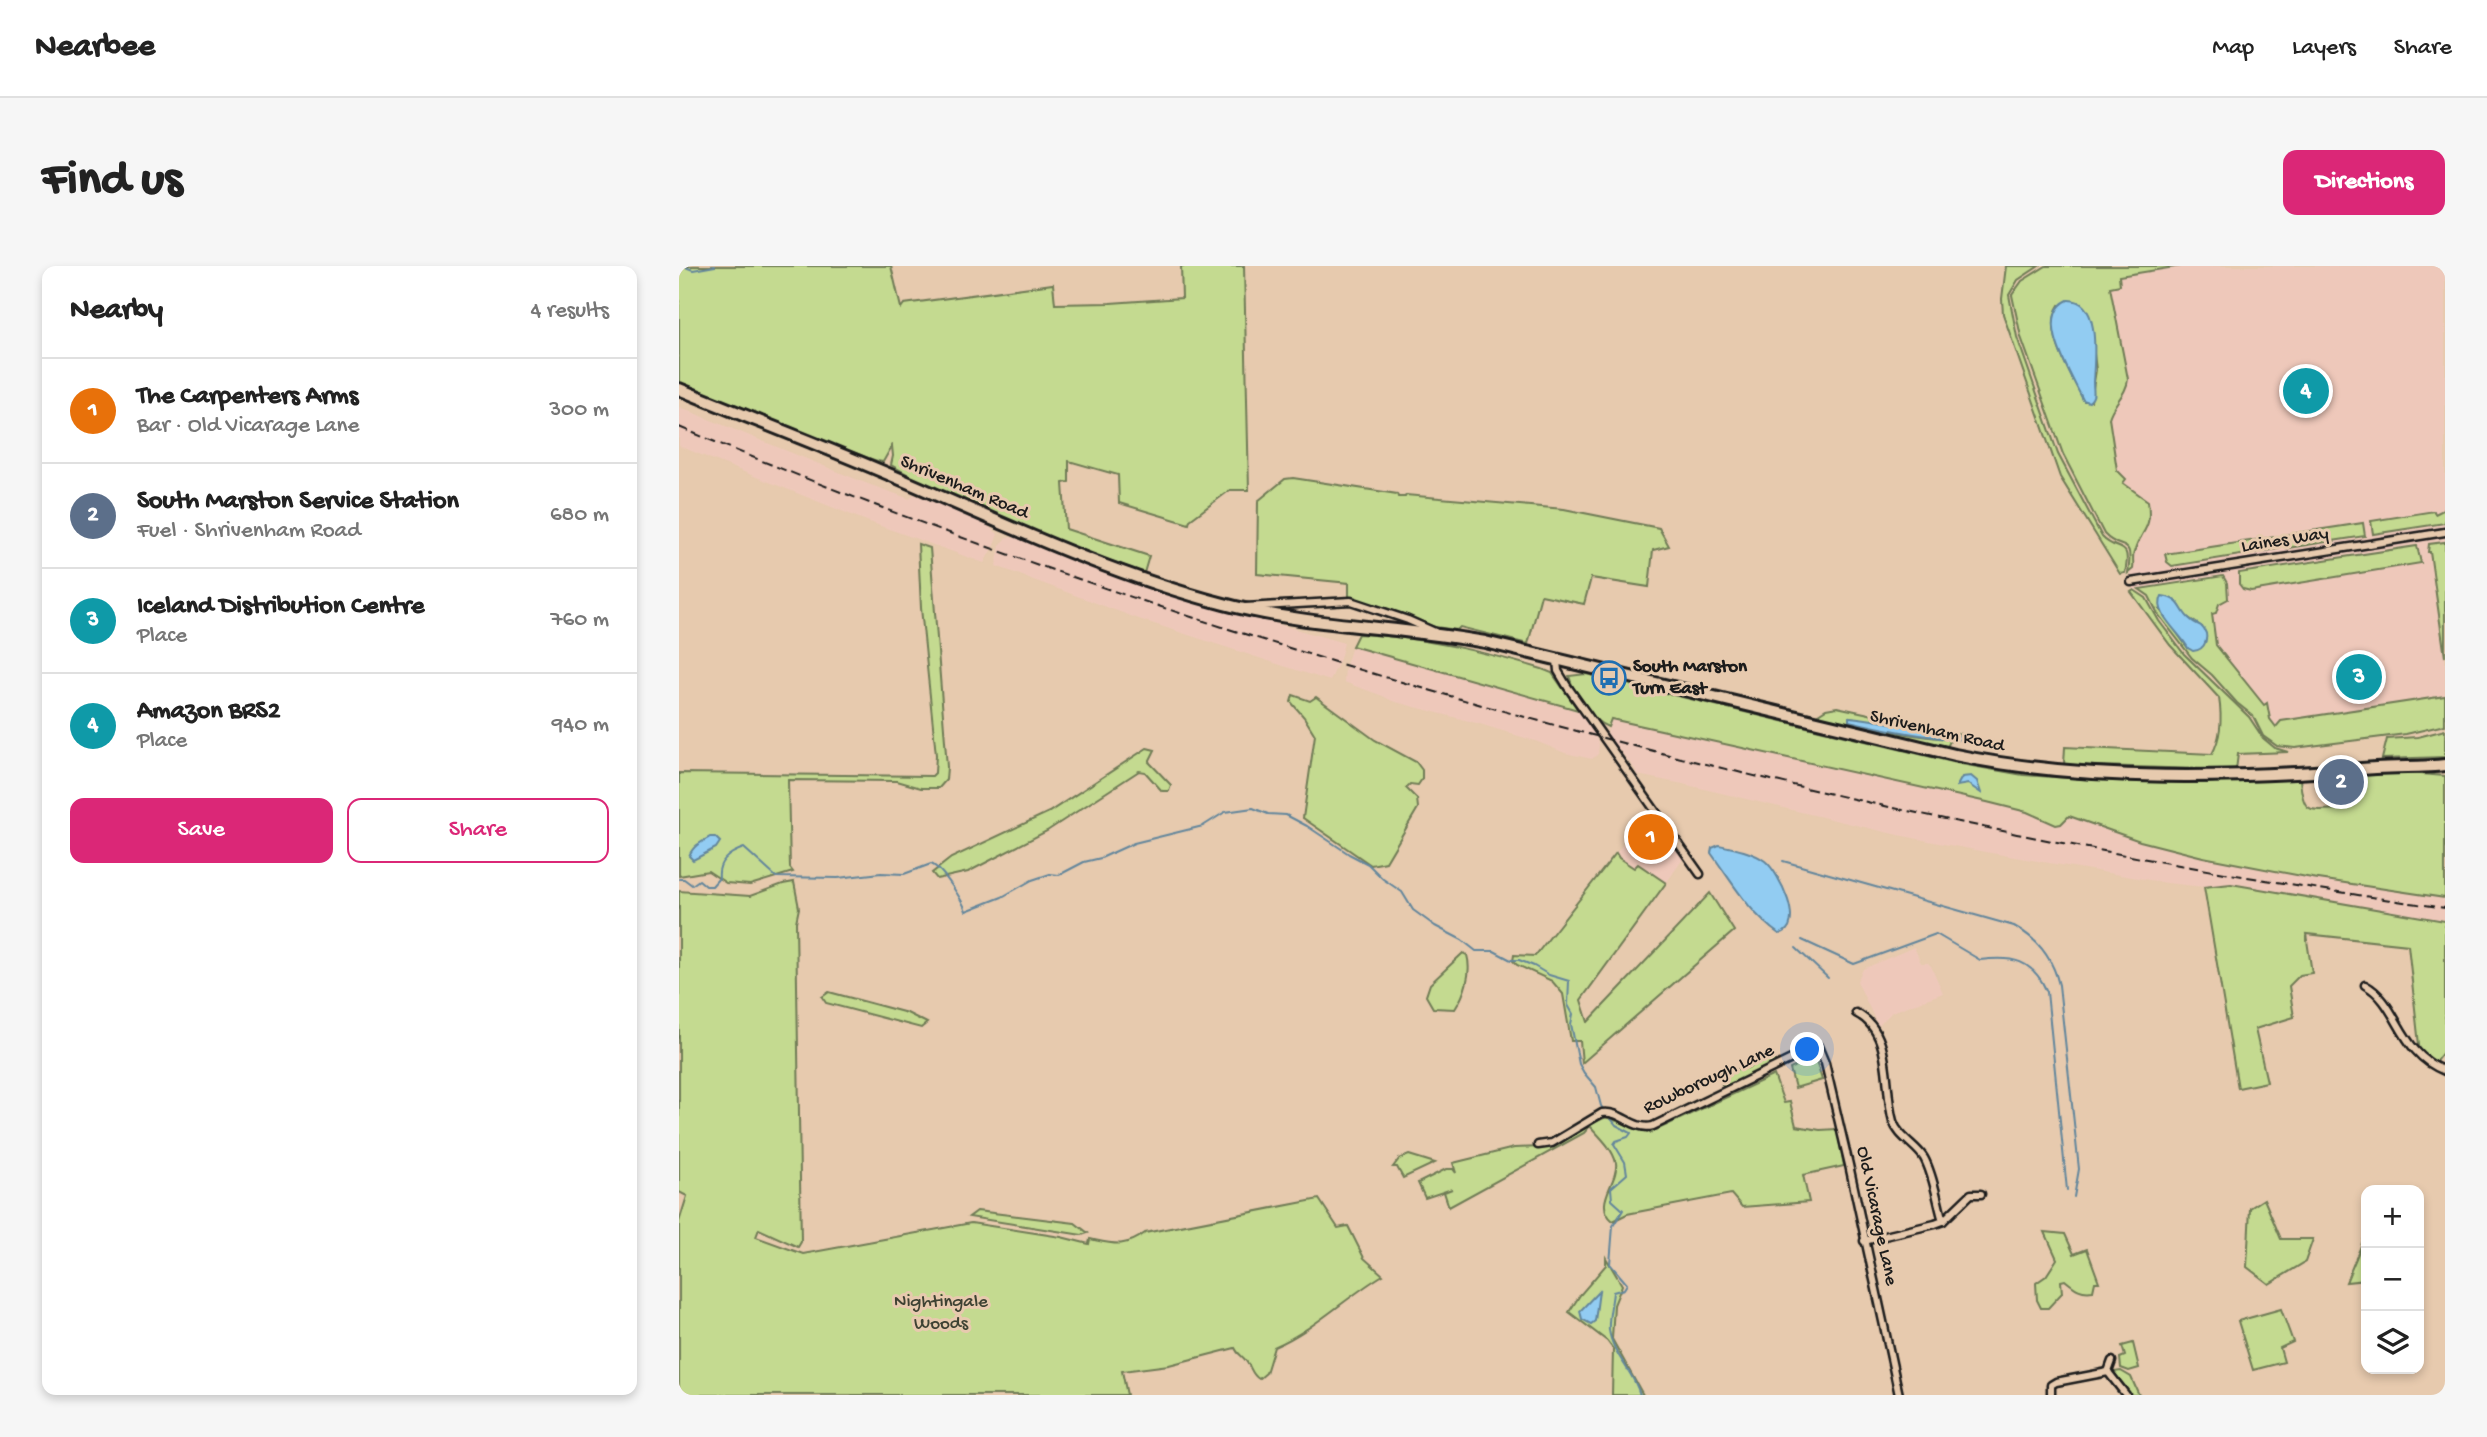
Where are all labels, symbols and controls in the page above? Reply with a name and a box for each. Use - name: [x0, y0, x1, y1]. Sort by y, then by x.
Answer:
- text: Nearbee: [35, 29, 155, 67]
- text: Map: [2212, 34, 2254, 63]
- text: Layers: [2292, 34, 2356, 63]
- text: Share: [2394, 34, 2452, 63]
- button: Directions: [2283, 150, 2445, 215]
- text: Find us: [42, 153, 182, 211]
- text: Nearby: [70, 294, 163, 329]
- text: 4 results: [530, 298, 609, 325]
- pin: 4: [2283, 365, 2329, 417]
- text: The Carpenters Arms: [137, 382, 358, 413]
- text: 1: [88, 397, 98, 424]
- text: 300 m: [549, 397, 609, 424]
- text: Bar · Old Vicarage Lane: [137, 413, 359, 440]
- street label: Shrivenham Road: [896, 451, 1033, 526]
- text: South Marston Service Station: [137, 487, 459, 518]
- text: 2: [87, 502, 99, 529]
- text: 680 m: [550, 502, 609, 529]
- text: Fuel · Shrivenham Road: [137, 518, 361, 545]
- street label: Laines Way: [2240, 523, 2331, 559]
- text: Iceland Distribution Centre: [137, 592, 424, 623]
- text: 3: [87, 607, 99, 634]
- text: 760 m: [551, 607, 609, 634]
- text: Place: [137, 623, 187, 650]
- pin: 3: [2336, 651, 2382, 703]
- place label: South Marston Turn East: [1631, 656, 1748, 701]
- bus stop icon: South Marston Turn East: [1590, 659, 1628, 697]
- text: Amazon BRS2: [137, 697, 280, 728]
- street label: Shrivenham Road: [1868, 705, 2008, 759]
- text: 4: [88, 712, 98, 739]
- text: 940 m: [552, 712, 609, 739]
- text: Place: [137, 728, 187, 755]
- pin: 2: [2318, 756, 2364, 808]
- button: Save: [70, 798, 333, 863]
- button: Share: [347, 798, 609, 863]
- pin: 1: [1628, 811, 1674, 863]
- your location: [1790, 1032, 1824, 1066]
- street label: Rowborough Lane: [1640, 1040, 1778, 1120]
- street label: Old Vicarage Lane: [1850, 1144, 1902, 1288]
- map controls: [2361, 1185, 2424, 1374]
- button: +: [2361, 1185, 2424, 1248]
- button: −: [2361, 1248, 2424, 1311]
- park label: Nightingale Woods: [894, 1291, 988, 1336]
- button: layers: [2361, 1311, 2424, 1374]

